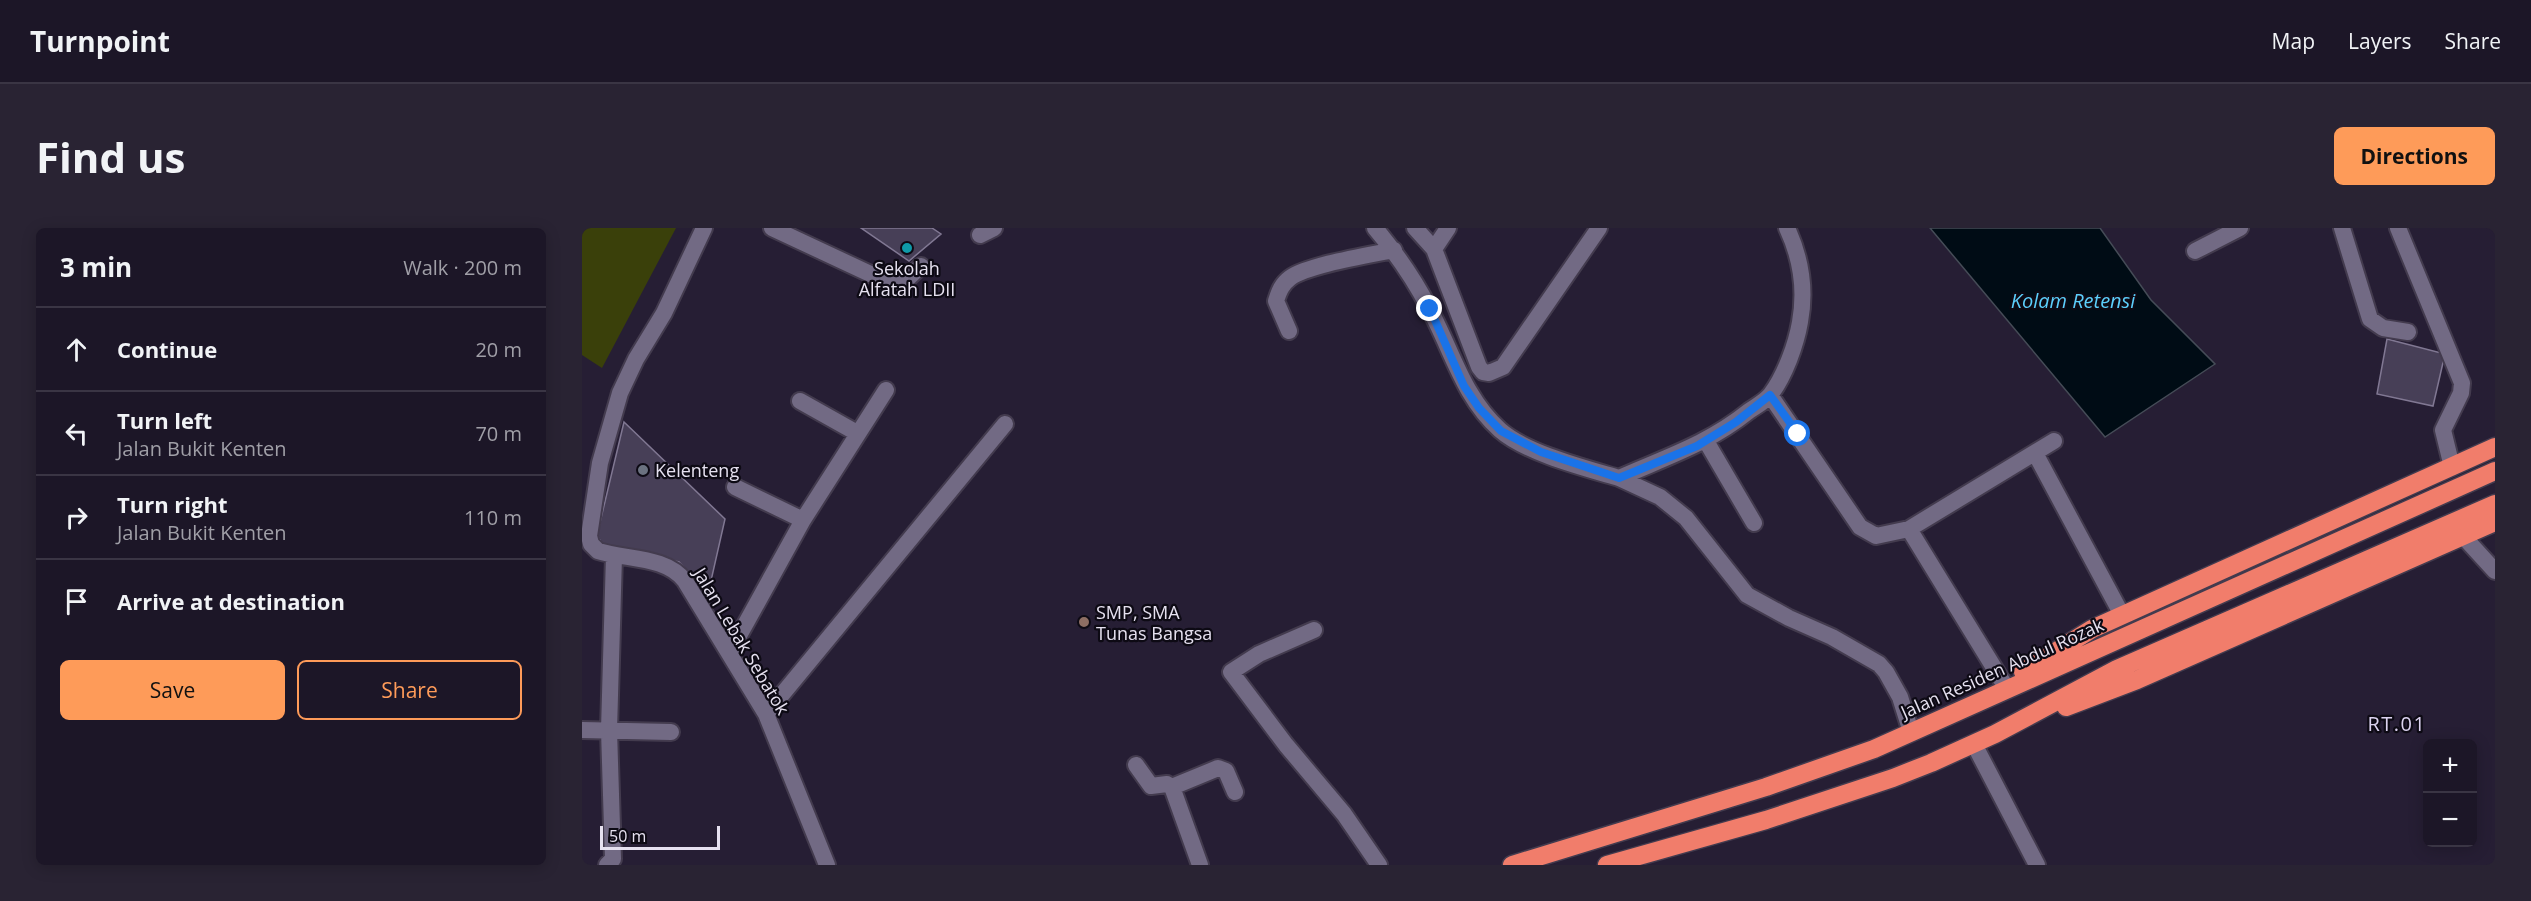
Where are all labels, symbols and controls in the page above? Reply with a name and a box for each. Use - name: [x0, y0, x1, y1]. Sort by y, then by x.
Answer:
- text: Turnpoint: [30, 22, 170, 60]
- text: Map: [2272, 27, 2315, 55]
- text: Layers: [2348, 27, 2412, 55]
- text: Share: [2445, 27, 2501, 55]
- button: Directions: [2334, 127, 2495, 185]
- text: Find us: [36, 128, 185, 185]
- marker: Sekolah Alfatah LDII: [900, 241, 914, 255]
- text: 3 min: [60, 249, 132, 285]
- text: Walk · 200 m: [403, 254, 522, 281]
- place label: Sekolah Alfatah LDII: [859, 256, 955, 301]
- water label: Kolam Retensi: [2011, 287, 2136, 314]
- route end: [1416, 295, 1442, 321]
- icon: ahead: [60, 333, 93, 366]
- text: Continue: [117, 334, 217, 364]
- text: 20 m: [475, 336, 522, 363]
- text: Turn left: [117, 405, 212, 435]
- icon: left: [60, 417, 93, 450]
- text: 70 m: [475, 420, 522, 447]
- route start: [1784, 420, 1810, 446]
- text: Jalan Bukit Kenten: [117, 435, 287, 462]
- place label: Kelenteng: [655, 458, 739, 482]
- marker: Kelenteng: [636, 463, 650, 477]
- text: Turn right: [117, 489, 228, 519]
- icon: right: [60, 501, 93, 534]
- text: 110 m: [464, 504, 522, 531]
- text: Jalan Bukit Kenten: [117, 519, 287, 546]
- street label: Jalan Lebak Sebatok: [688, 561, 796, 719]
- icon: arrive: [60, 585, 93, 618]
- text: Arrive at destination: [117, 586, 345, 616]
- place label: SMP, SMA Tunas Bangsa: [1096, 600, 1212, 645]
- street label: Jalan Residen Abdul Rozak: [1895, 612, 2108, 724]
- marker: SMP, SMA Tunas Bangsa: [1077, 615, 1091, 629]
- button: Save: [60, 660, 285, 720]
- button: Share: [297, 660, 522, 720]
- district label: RT.01: [2368, 710, 2426, 737]
- map controls: [2423, 739, 2477, 847]
- button: +: [2423, 739, 2477, 793]
- button: −: [2423, 793, 2477, 847]
- scale bar: [600, 823, 720, 850]
- text: 50 m: [609, 825, 646, 847]

